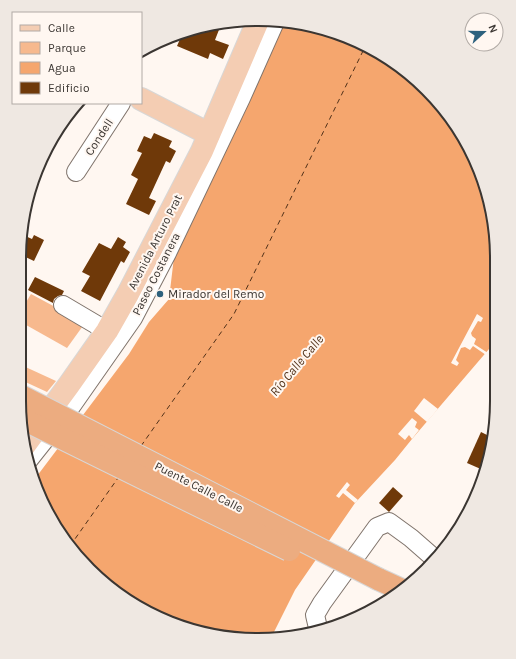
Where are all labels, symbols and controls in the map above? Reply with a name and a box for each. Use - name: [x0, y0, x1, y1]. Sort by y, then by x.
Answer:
- legend: [12, 12, 142, 104]
- north arrow: [464, 12, 504, 52]
- text: Calle: [48, 21, 75, 35]
- text: N: [485, 23, 500, 35]
- text: Parque: [48, 41, 86, 55]
- text: Agua: [48, 61, 76, 75]
- text: Edificio: [48, 81, 89, 95]
- street label: Condell: [82, 116, 116, 158]
- street label: Avenida Arturo Prat: [125, 192, 185, 292]
- street label: Paseo Costanera: [129, 230, 183, 318]
- place label: Mirador del Remo: [168, 287, 264, 301]
- marker: Mirador del Remo: [155, 289, 165, 299]
- water label: Río Calle Calle: [266, 332, 326, 399]
- street label: Puente Calle Calle: [152, 459, 246, 515]

